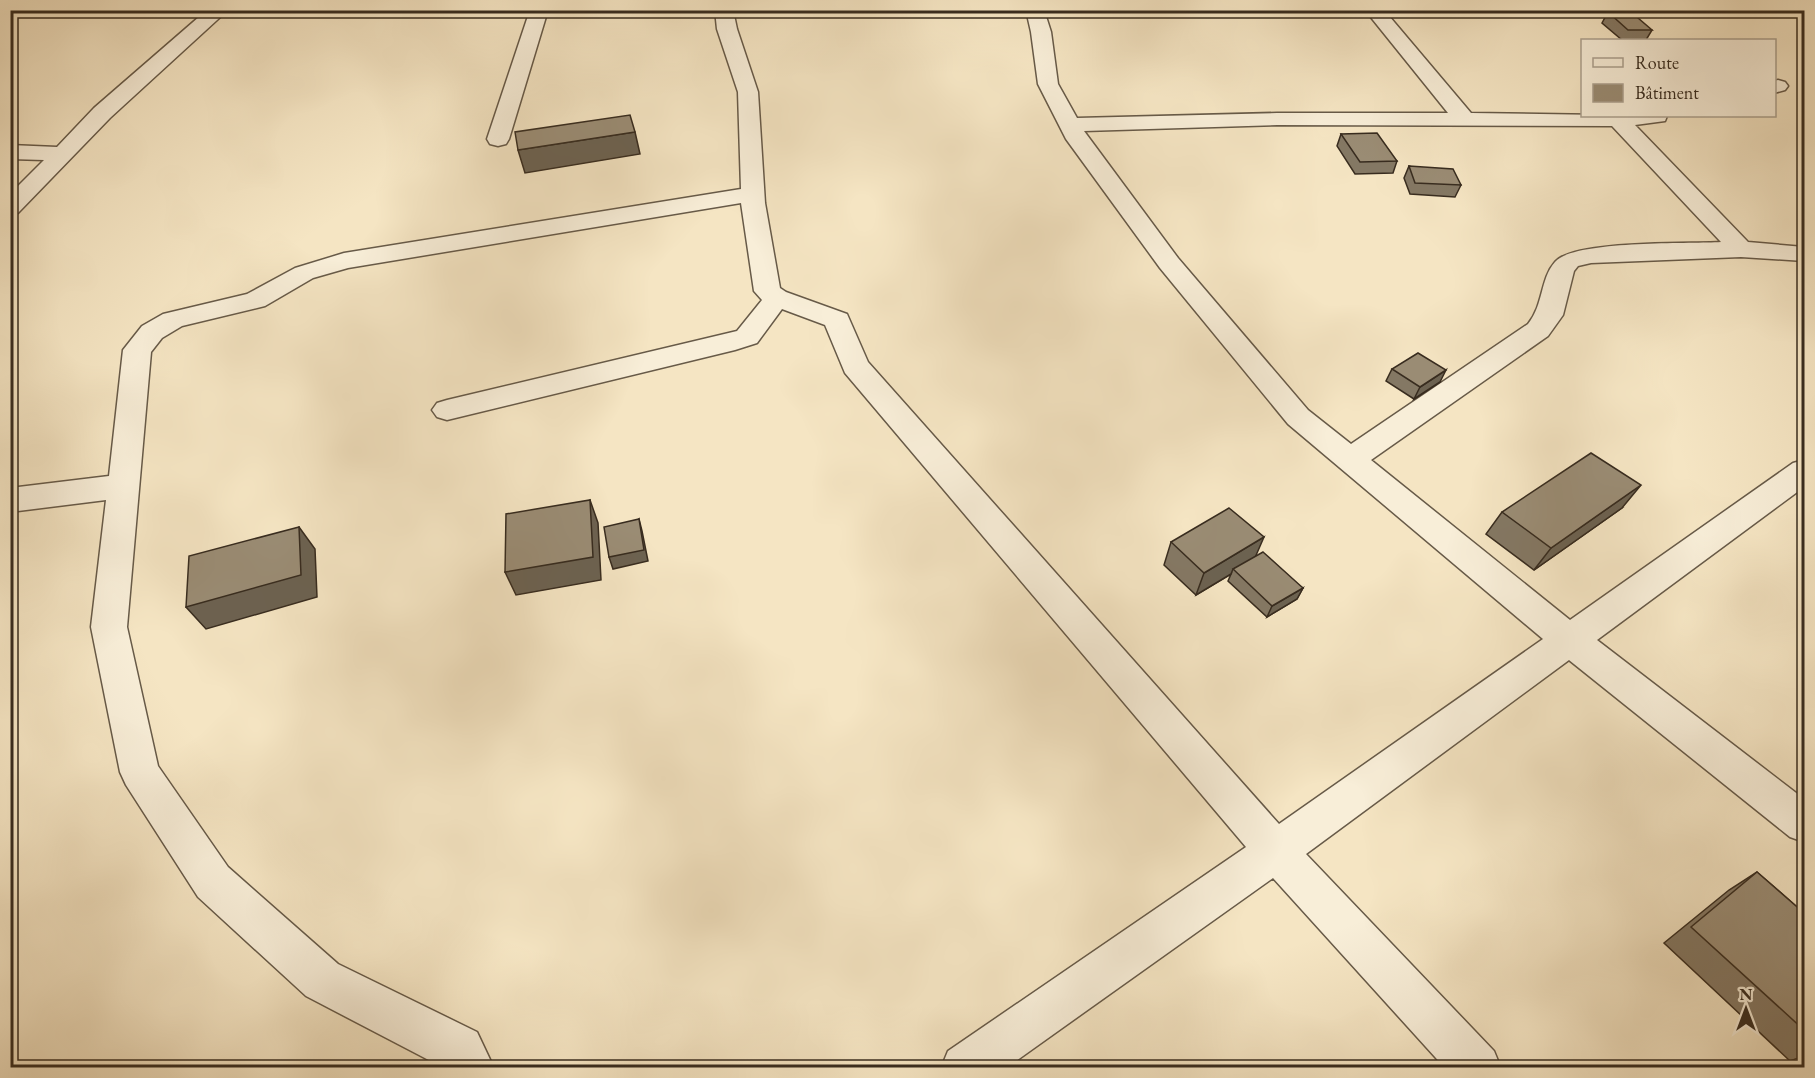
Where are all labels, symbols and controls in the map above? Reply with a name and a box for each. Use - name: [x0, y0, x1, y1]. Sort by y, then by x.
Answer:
- legend: [1581, 39, 1776, 117]
- text: Route: [1635, 51, 1679, 74]
- text: Bâtiment: [1635, 81, 1699, 104]
- north arrow: [1716, 979, 1776, 1039]
- text: N: [1740, 984, 1753, 1005]

